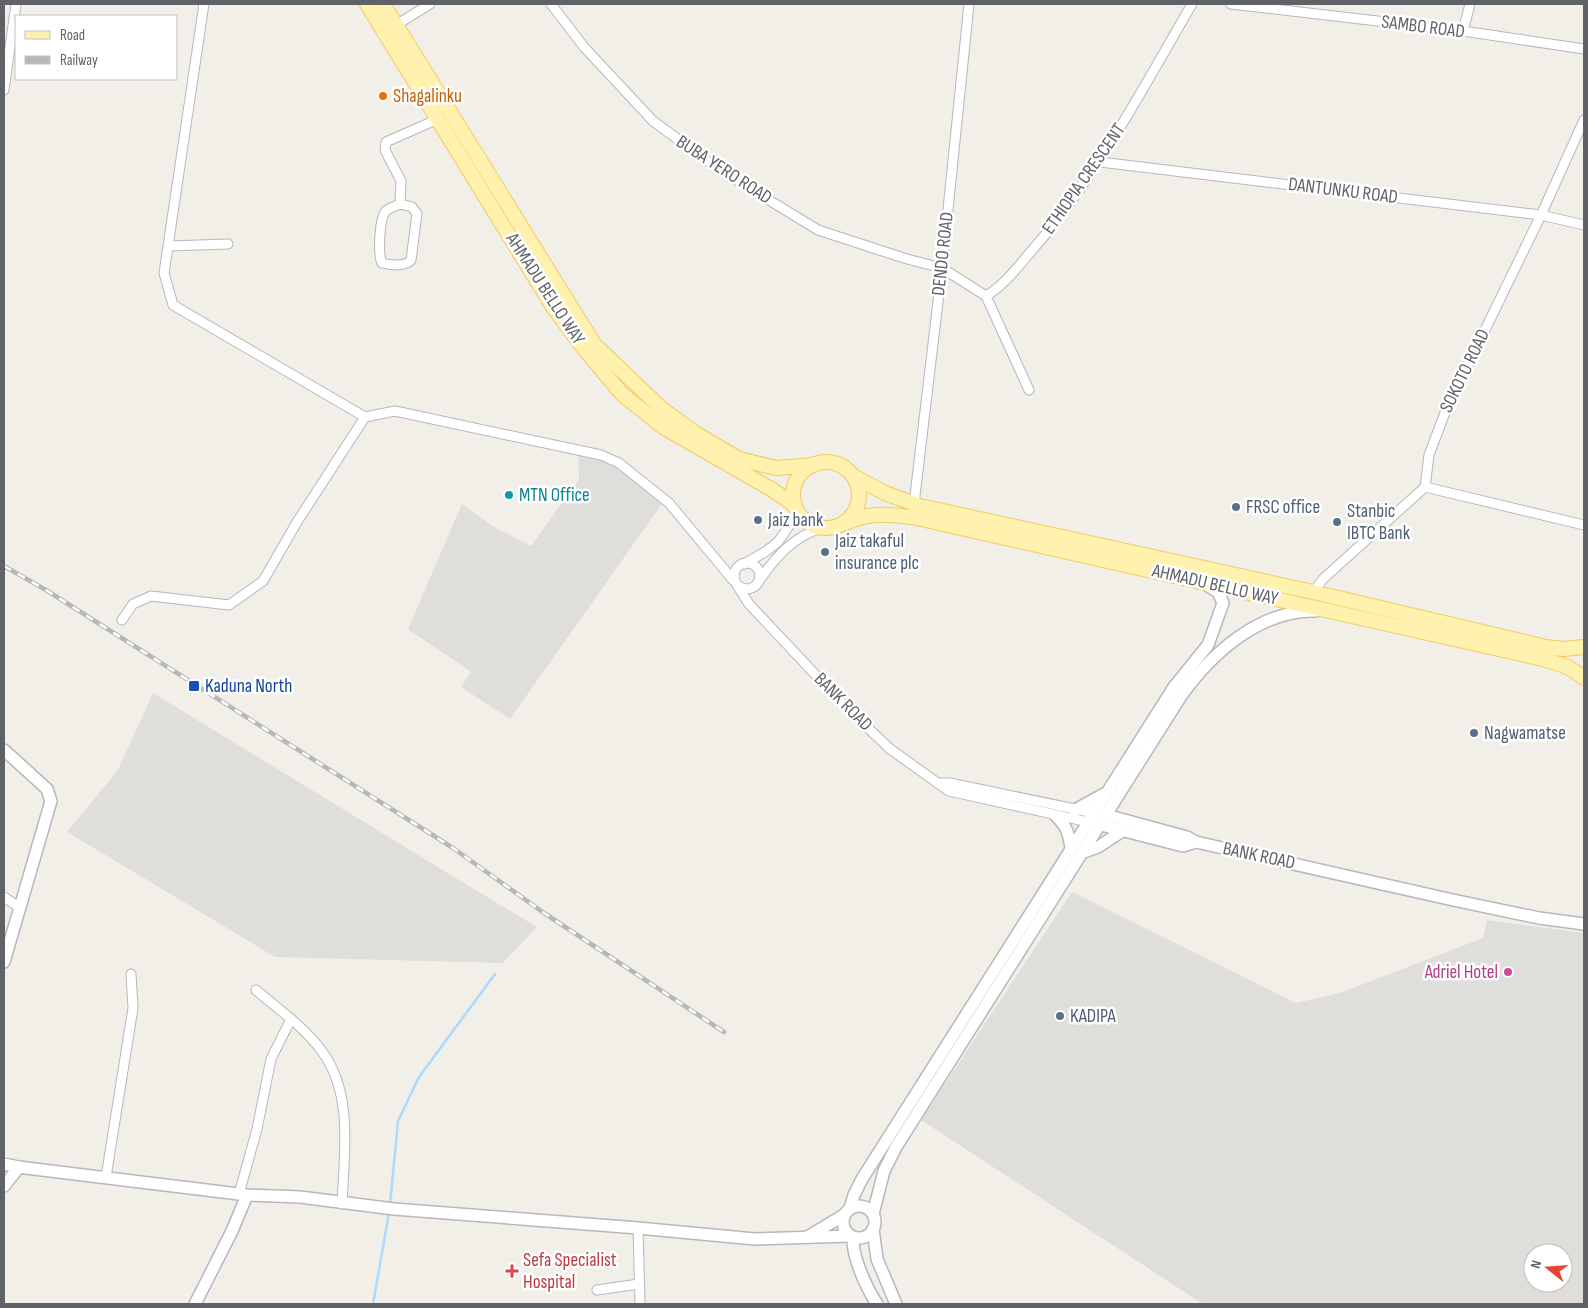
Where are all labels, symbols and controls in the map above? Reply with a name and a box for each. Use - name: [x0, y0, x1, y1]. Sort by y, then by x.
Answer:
- street label: SAMBO ROAD: [1380, 10, 1466, 44]
- legend: [15, 15, 178, 80]
- text: Road: [60, 26, 85, 45]
- text: Railway: [60, 51, 98, 70]
- place label: Shagalinku: [393, 85, 462, 108]
- marker: Shagalinku: [377, 90, 389, 102]
- street label: ETHIOPIA CRESCENT: [1037, 119, 1131, 239]
- street label: BUBA YERO ROAD: [672, 131, 776, 209]
- street label: DANTUNKU ROAD: [1287, 173, 1399, 209]
- street label: DENDO ROAD: [927, 211, 959, 297]
- street label: AHMADU BELLO WAY: [500, 228, 590, 349]
- street label: SOKOTO ROAD: [1435, 325, 1495, 417]
- place label: MTN Office: [519, 484, 590, 507]
- marker: MTN Office: [503, 489, 515, 501]
- place label: FRSC office: [1246, 496, 1320, 519]
- place label: Stanbic IBTC Bank: [1347, 500, 1411, 545]
- marker: FRSC office: [1230, 501, 1242, 513]
- place label: Jaiz bank: [767, 509, 824, 532]
- marker: Jaiz bank: [752, 514, 764, 526]
- marker: Stanbic IBTC Bank: [1331, 516, 1343, 528]
- place label: Jaiz takaful insurance plc: [834, 530, 919, 575]
- marker: Jaiz takaful insurance plc: [819, 546, 831, 558]
- street label: AHMADU BELLO WAY: [1149, 559, 1280, 611]
- street label: BANK ROAD: [809, 668, 877, 736]
- place label: Kaduna North: [205, 675, 292, 698]
- marker: Kaduna North: [187, 679, 201, 693]
- place label: Nagwamatse: [1484, 722, 1566, 745]
- marker: Nagwamatse: [1468, 727, 1480, 739]
- street label: BANK ROAD: [1221, 837, 1297, 875]
- place label: Adriel Hotel: [1424, 961, 1498, 984]
- marker: Adriel Hotel: [1502, 966, 1514, 978]
- place label: KADIPA: [1070, 1005, 1117, 1028]
- marker: KADIPA: [1054, 1010, 1066, 1022]
- north arrow: [1523, 1243, 1573, 1293]
- place label: Sefa Specialist Hospital: [523, 1249, 617, 1294]
- text: N: [1527, 1258, 1545, 1270]
- marker: Sefa Specialist Hospital: [505, 1264, 519, 1278]

